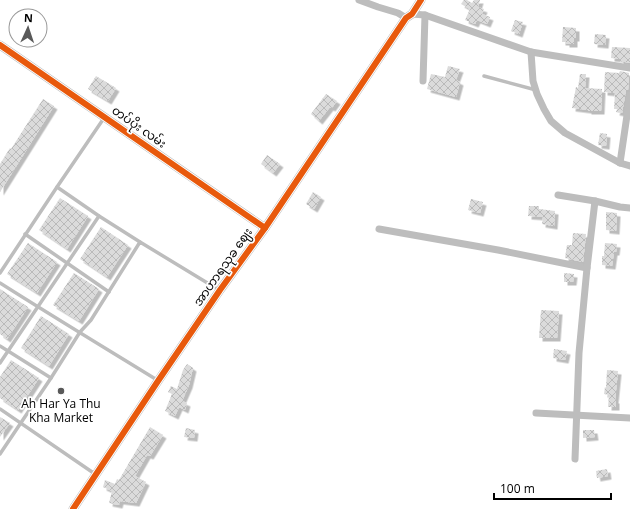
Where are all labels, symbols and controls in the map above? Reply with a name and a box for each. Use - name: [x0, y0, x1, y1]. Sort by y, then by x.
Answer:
- north arrow: [8, 8, 48, 48]
- text: N: [24, 10, 33, 25]
- street label: တပ်ပိုး လမ်း: [108, 102, 170, 153]
- street label: အာဟာရသုခ ဈေး: [189, 224, 258, 311]
- marker: Ah Har Ya Thu Kha Market: [56, 386, 66, 396]
- place label: Ah Har Ya Thu Kha Market: [21, 395, 101, 426]
- scale bar: [494, 475, 611, 501]
- text: 100 m: [500, 480, 535, 497]

